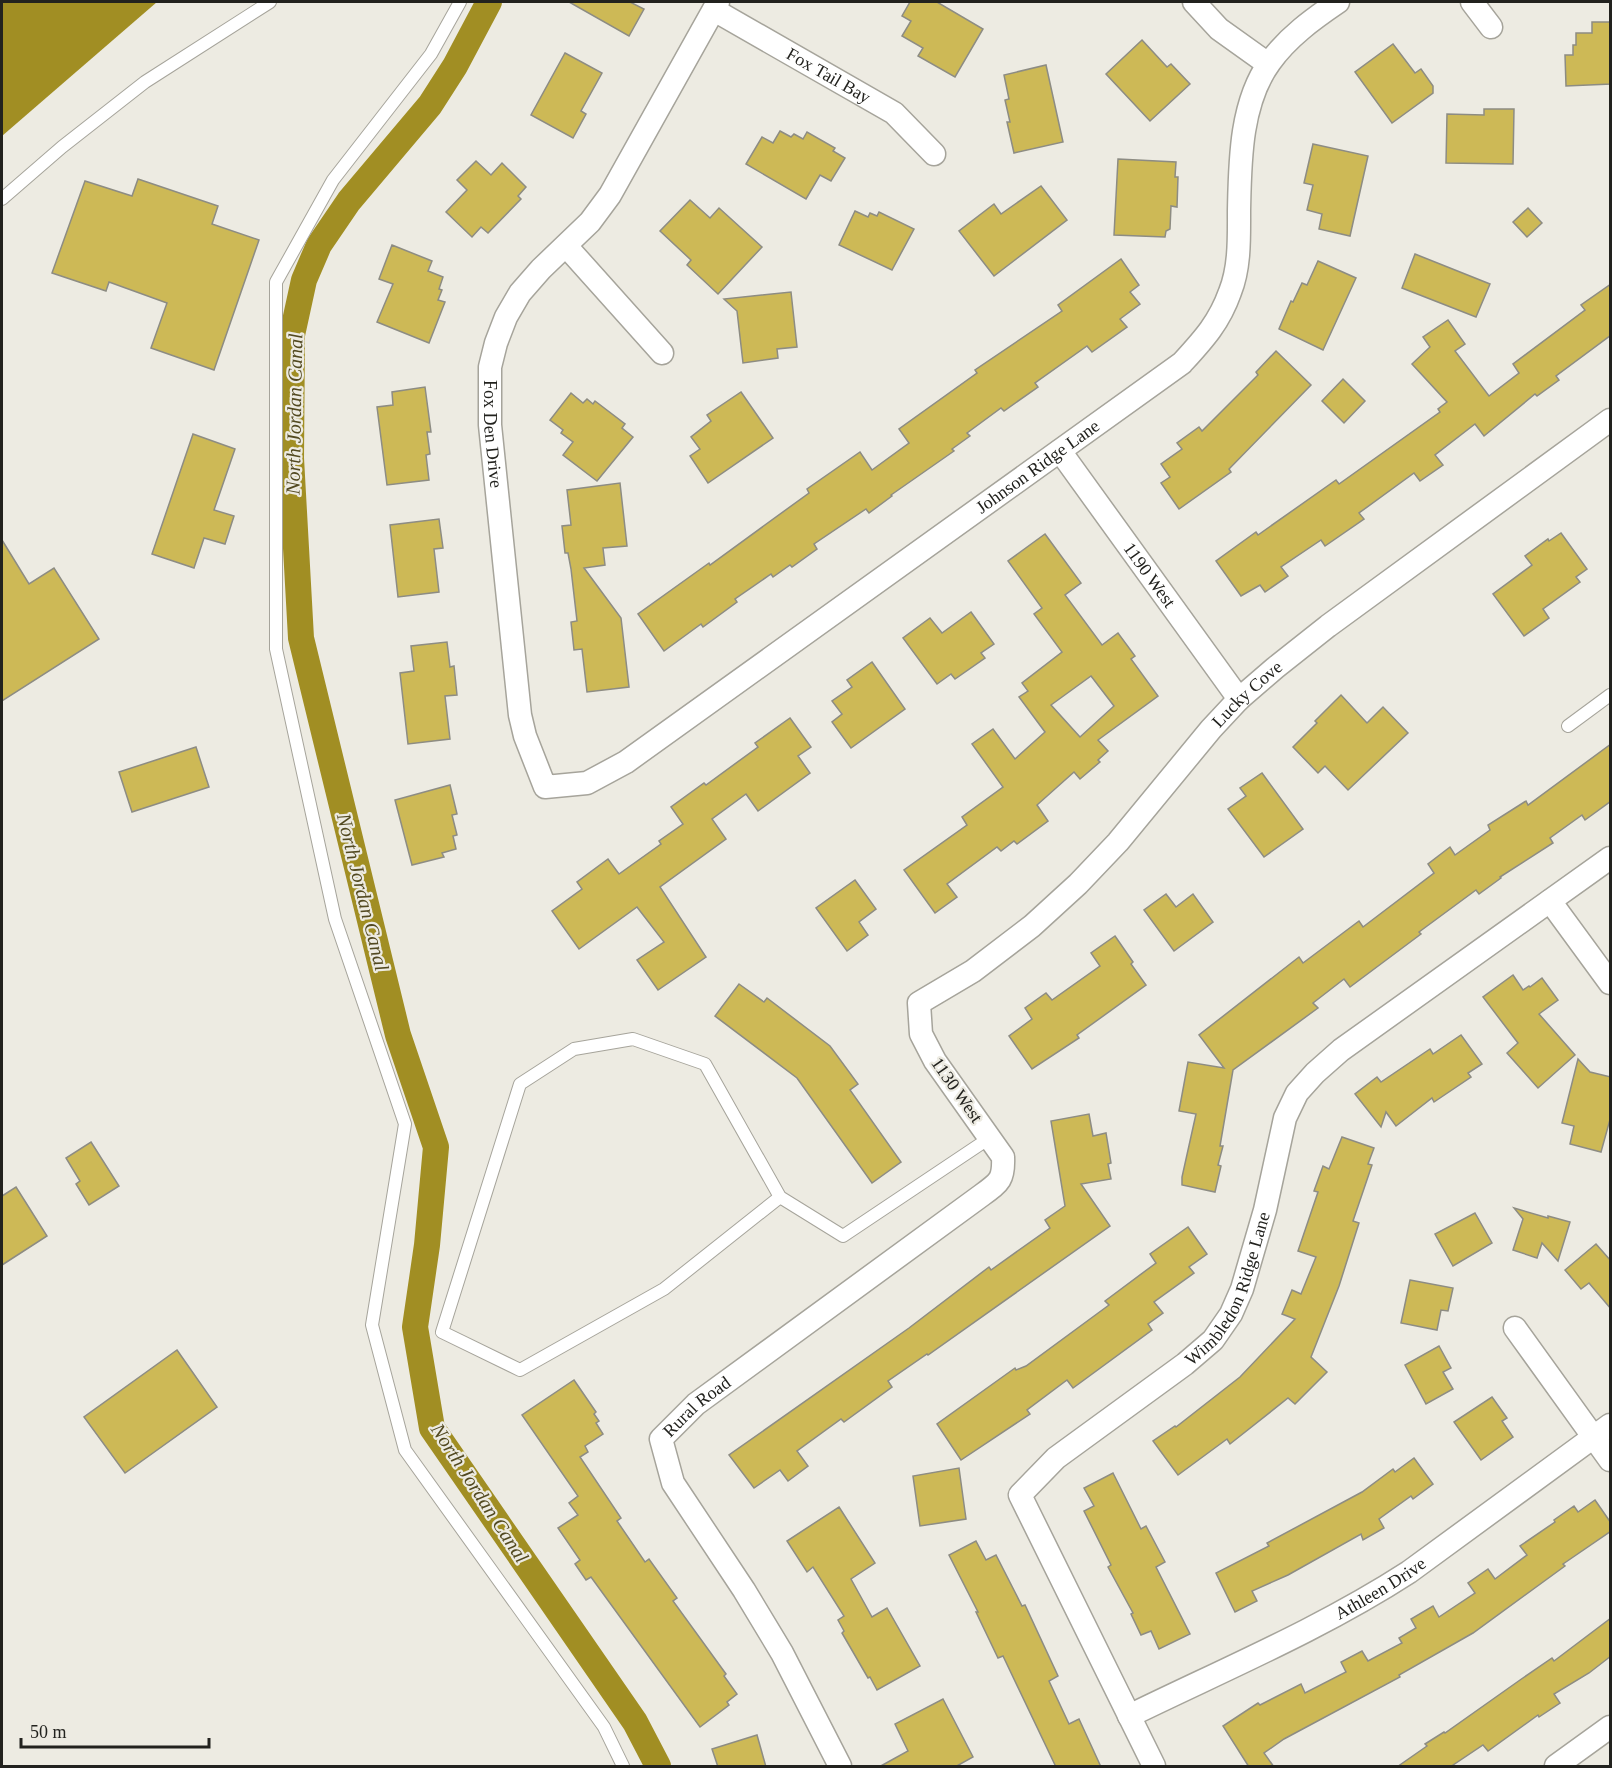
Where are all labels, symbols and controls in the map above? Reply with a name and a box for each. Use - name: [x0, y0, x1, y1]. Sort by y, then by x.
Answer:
- street label: Fox Tail Bay: [783, 44, 874, 107]
- water label: North Jordan Canal: [282, 333, 306, 496]
- street label: Fox Den Drive: [480, 380, 506, 489]
- street label: Johnson Ridge Lane: [972, 416, 1103, 518]
- street label: 1190 West: [1119, 539, 1180, 611]
- street label: Lucky Cove: [1208, 656, 1286, 731]
- water label: North Jordan Canal: [333, 810, 393, 973]
- street label: 1130 West: [927, 1054, 987, 1126]
- street label: Wimbledon Ridge Lane: [1181, 1210, 1274, 1369]
- street label: Rural Road: [659, 1372, 734, 1441]
- water label: North Jordan Canal: [426, 1418, 533, 1567]
- street label: Athleen Drive: [1332, 1553, 1430, 1624]
- scale bar: [21, 1711, 208, 1749]
- text: 50 m: [30, 1722, 67, 1742]

